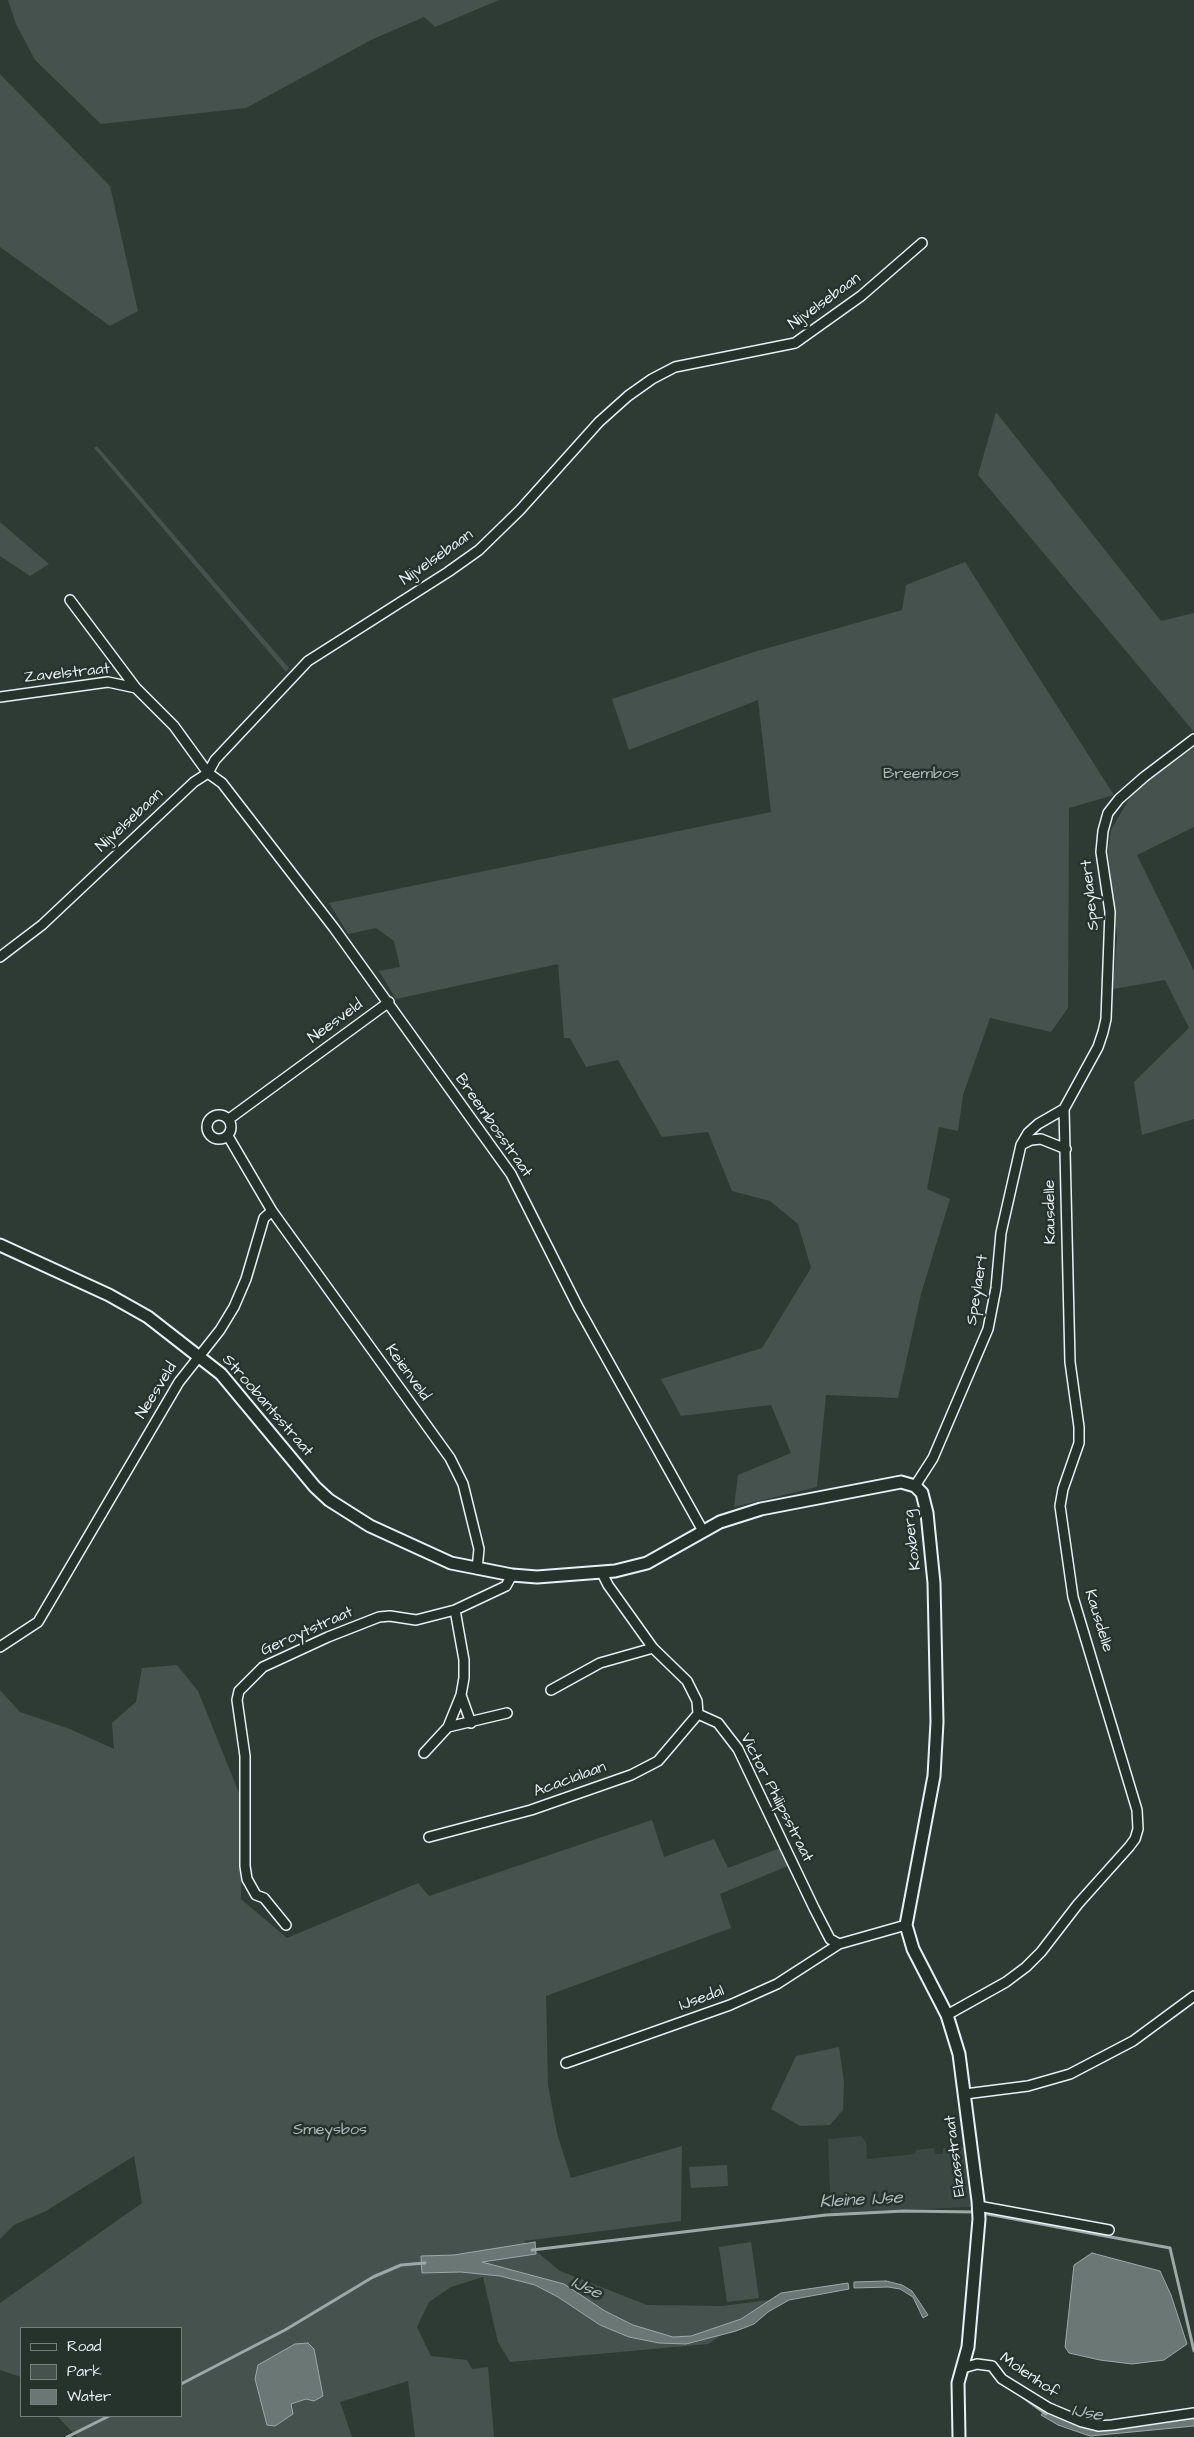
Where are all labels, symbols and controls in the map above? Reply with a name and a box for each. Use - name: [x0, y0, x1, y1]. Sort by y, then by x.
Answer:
- street label: Nijvelsebaan: [785, 269, 865, 335]
- street label: Nijvelsebaan: [397, 526, 477, 590]
- street label: Zavelstraat: [23, 660, 111, 688]
- park label: Breembos: [883, 765, 959, 785]
- street label: Nijvelsebaan: [92, 785, 168, 857]
- street label: Speylaert: [1078, 859, 1104, 931]
- street label: Neesveld: [305, 996, 367, 1048]
- street label: Breembosstraat: [450, 1070, 536, 1182]
- street label: Kausdelle: [1041, 1180, 1061, 1244]
- street label: Speylaert: [963, 1253, 993, 1327]
- street label: Keienveld: [380, 1341, 434, 1405]
- street label: Stroobantsstraat: [217, 1351, 317, 1461]
- street label: Neesveld: [132, 1359, 182, 1423]
- street label: Koxberg: [900, 1509, 926, 1571]
- street label: Kausdelle: [1079, 1587, 1117, 1655]
- street label: Geroytstraat: [258, 1603, 356, 1661]
- street label: Victor Philipsstraat: [735, 1730, 817, 1866]
- street label: Acacialaan: [531, 1758, 609, 1802]
- street label: IJsedal: [677, 1982, 727, 2016]
- street label: Elzasstraat: [941, 2114, 971, 2198]
- park label: Smeysbos: [293, 2121, 367, 2141]
- water label: Kleine IJse: [819, 2188, 903, 2214]
- water label: IJse: [567, 2273, 605, 2305]
- legend: [20, 2327, 182, 2417]
- text: Road: [67, 2336, 101, 2357]
- street label: Molenhof: [996, 2349, 1062, 2403]
- text: Park: [67, 2361, 102, 2382]
- text: Water: [67, 2386, 111, 2407]
- water label: IJse: [1070, 2401, 1104, 2427]

